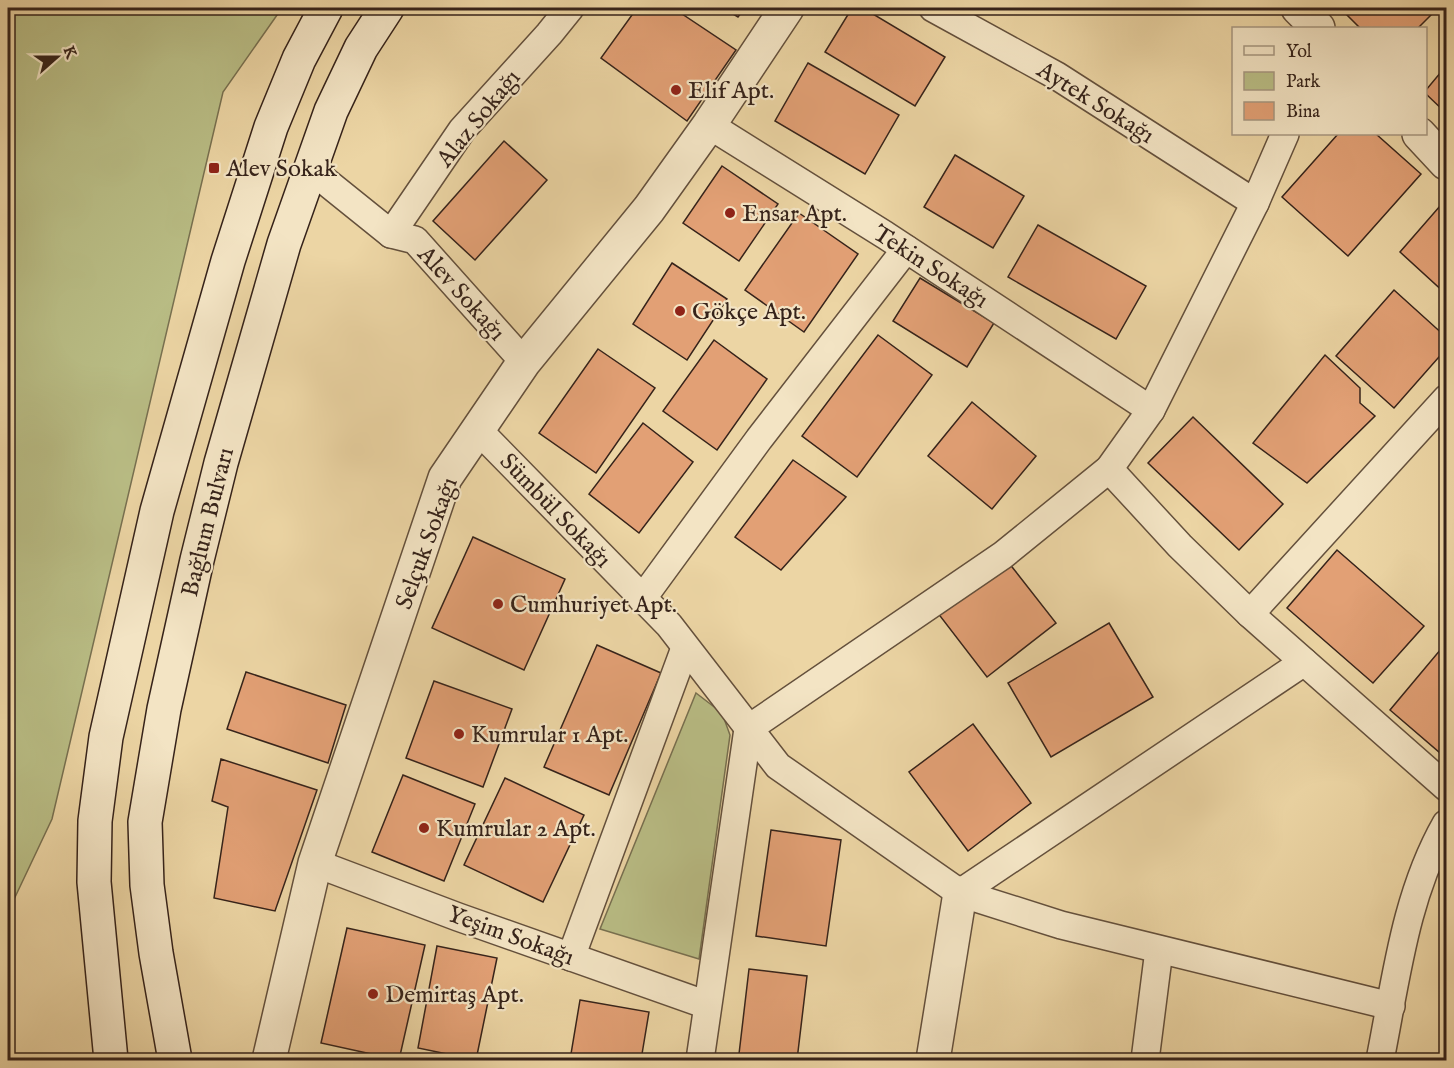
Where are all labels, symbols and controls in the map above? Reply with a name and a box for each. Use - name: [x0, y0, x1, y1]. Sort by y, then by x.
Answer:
- north arrow: [27, 27, 87, 87]
- legend: [1232, 27, 1427, 135]
- text: Yol: [1286, 41, 1312, 64]
- text: K: [58, 43, 81, 63]
- street label: Aytek Sokağı: [1030, 54, 1160, 152]
- street label: Alaz Sokağı: [430, 64, 528, 175]
- text: Park: [1286, 71, 1321, 94]
- place label: Elif Apt.: [688, 76, 774, 107]
- marker: Elif Apt.: [669, 83, 683, 97]
- text: Bina: [1286, 101, 1320, 124]
- place label: Alev Sokak: [225, 154, 337, 185]
- marker: Alev Sokak: [207, 161, 221, 175]
- place label: Ensar Apt.: [742, 199, 847, 230]
- marker: Ensar Apt.: [723, 206, 737, 220]
- street label: Tekin Sokağı: [867, 218, 994, 316]
- street label: Alev Sokağı: [409, 239, 512, 348]
- place label: Gökçe Apt.: [692, 297, 806, 328]
- marker: Gökçe Apt.: [673, 304, 687, 318]
- street label: Bağlum Bulvarı: [175, 445, 242, 600]
- street label: Sümbül Sokağı: [492, 447, 617, 575]
- street label: Selçuk Sokağı: [389, 473, 466, 614]
- place label: Cumhuriyet Apt.: [510, 590, 677, 621]
- marker: Cumhuriyet Apt.: [491, 597, 505, 611]
- place label: Kumrular 1 Apt.: [471, 720, 628, 751]
- marker: Kumrular 1 Apt.: [452, 727, 466, 741]
- place label: Kumrular 2 Apt.: [436, 814, 596, 845]
- marker: Kumrular 2 Apt.: [417, 821, 431, 835]
- street label: Yeşim Sokağı: [443, 899, 578, 974]
- place label: Demirtaş Apt.: [385, 980, 524, 1011]
- marker: Demirtaş Apt.: [366, 987, 380, 1001]

